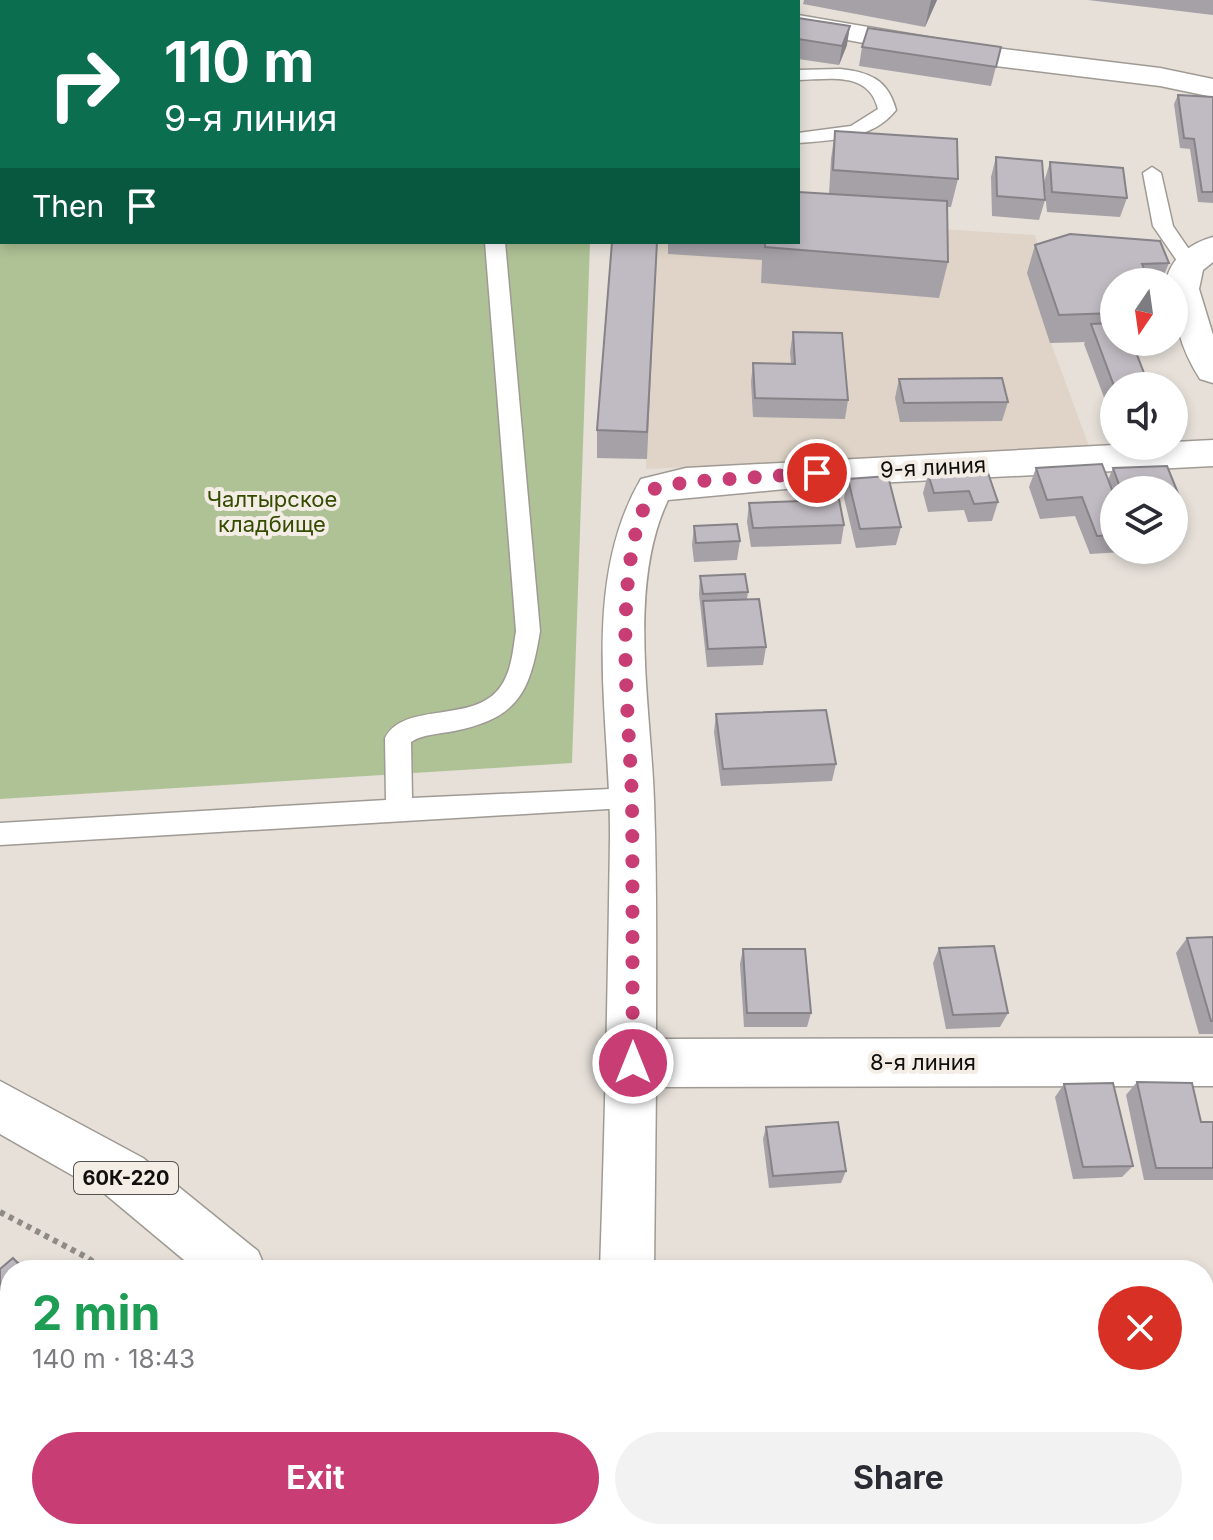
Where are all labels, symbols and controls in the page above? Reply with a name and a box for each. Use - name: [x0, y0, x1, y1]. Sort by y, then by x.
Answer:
- text: 110 m: [164, 28, 314, 96]
- icon: right: [32, 32, 136, 136]
- text: 9-я линия: [164, 96, 337, 140]
- icon: arrive: [120, 184, 164, 228]
- text: Then: [32, 188, 104, 224]
- north arrow: [1100, 268, 1188, 356]
- map controls: [1100, 268, 1188, 564]
- button: sound: [1100, 372, 1188, 460]
- pin: [783, 439, 851, 507]
- icon: arrive: [795, 451, 839, 495]
- street label: 9-я линия: [879, 451, 987, 483]
- button: layers: [1100, 476, 1188, 564]
- park label: Чалтырское кладбище: [207, 486, 337, 537]
- position arrow: [591, 1021, 675, 1105]
- street label: 8-я линия: [870, 1049, 976, 1075]
- road number: 60К-220: [74, 1162, 178, 1194]
- text: 2 min: [32, 1283, 160, 1342]
- button: close: [1098, 1286, 1182, 1370]
- text: 140 m · 18:43: [32, 1343, 195, 1374]
- button: Exit: [32, 1432, 599, 1524]
- button: Share: [615, 1432, 1182, 1524]

